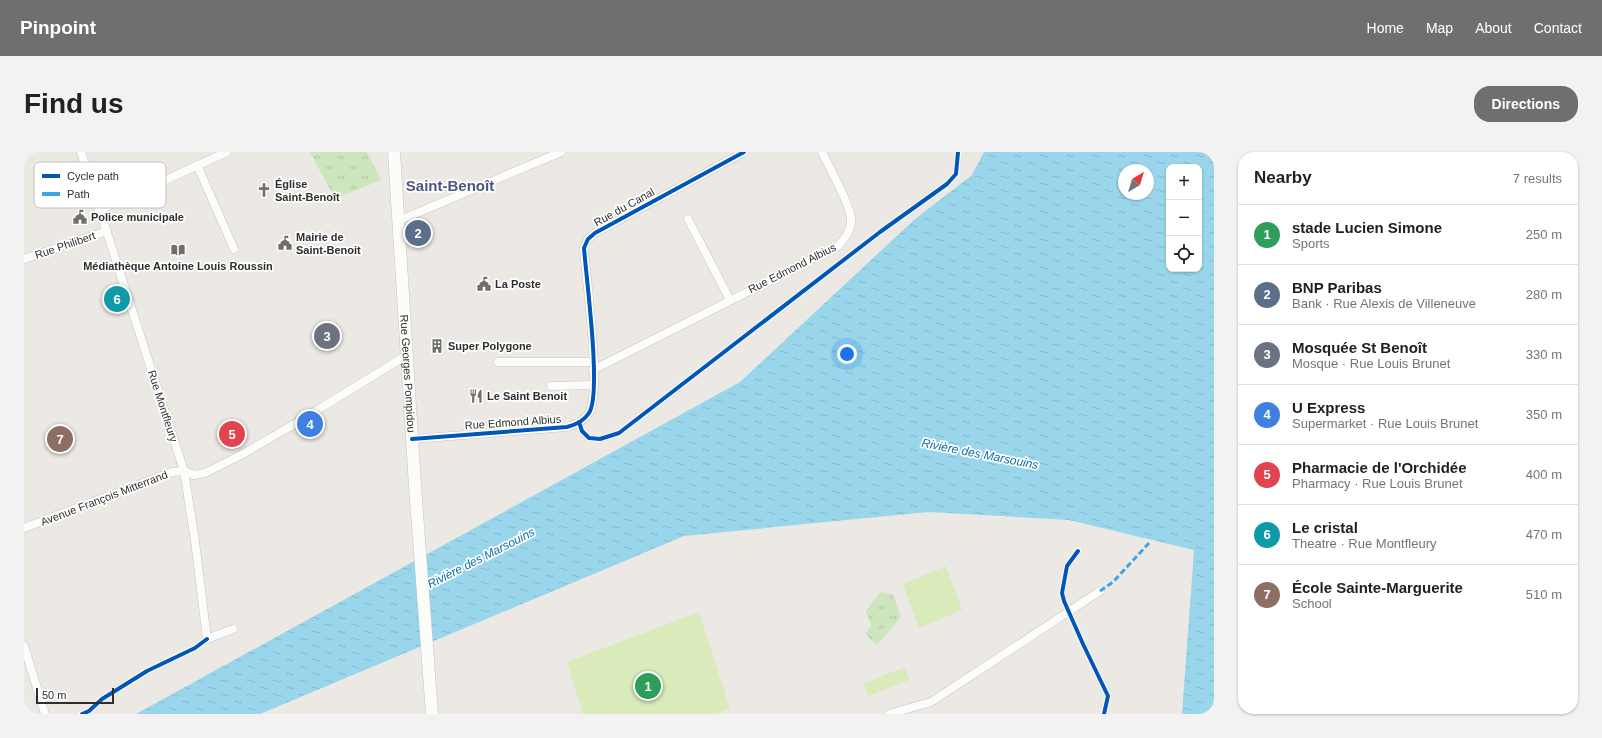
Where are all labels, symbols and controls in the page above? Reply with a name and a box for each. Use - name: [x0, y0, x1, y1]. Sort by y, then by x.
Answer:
- text: Pinpoint: [20, 17, 96, 38]
- text: Home: [1367, 20, 1404, 36]
- text: Map: [1426, 20, 1453, 36]
- text: About: [1475, 20, 1512, 36]
- text: Contact: [1534, 20, 1582, 36]
- button: Directions: [1474, 86, 1578, 122]
- text: Find us: [24, 88, 124, 119]
- legend: [34, 162, 166, 208]
- north arrow: [1118, 164, 1154, 200]
- map controls: [1166, 164, 1202, 272]
- button: +: [1166, 164, 1202, 200]
- text: Nearby: [1254, 168, 1312, 187]
- text: Cycle path: [67, 170, 119, 182]
- text: 7 results: [1513, 171, 1562, 186]
- district label: Saint-Benoît: [406, 177, 494, 194]
- place label: Église Saint-Benoît: [275, 178, 340, 203]
- church icon: Église Saint-Benoît: [256, 182, 272, 198]
- street label: Rue du Canal: [592, 185, 656, 229]
- text: Path: [67, 188, 90, 200]
- button: −: [1166, 200, 1202, 236]
- public building icon: Police municipale: [72, 209, 88, 225]
- place label: Police municipale: [91, 211, 184, 223]
- pin: 2: [405, 218, 431, 248]
- text: stade Lucien Simone: [1292, 219, 1442, 236]
- text: 1: [1263, 227, 1271, 242]
- text: 250 m: [1526, 227, 1562, 242]
- street label: Rue Philibert: [33, 229, 97, 261]
- place label: Mairie de Saint-Benoit: [296, 231, 361, 256]
- public building icon: Mairie de Saint-Benoit: [277, 235, 293, 251]
- button: locate: [1166, 236, 1202, 272]
- text: Sports: [1292, 236, 1330, 251]
- street label: Rue Edmond Albius: [746, 240, 838, 295]
- library icon: Médiathèque Antoine Louis Roussin: [170, 242, 186, 258]
- place label: Médiathèque Antoine Louis Roussin: [83, 260, 273, 272]
- public building icon: La Poste: [476, 276, 492, 292]
- place label: La Poste: [495, 278, 541, 290]
- text: BNP Paribas: [1292, 279, 1382, 296]
- pin: 6: [104, 284, 130, 314]
- text: 2: [1263, 287, 1271, 302]
- text: 280 m: [1526, 287, 1562, 302]
- text: Bank · Rue Alexis de Villeneuve: [1292, 296, 1476, 311]
- street label: Rue Georges Pompidou: [398, 314, 418, 433]
- pin: 3: [314, 321, 340, 351]
- building icon: Super Polygone: [429, 338, 445, 354]
- text: Mosquée St Benoît: [1292, 339, 1427, 356]
- place label: Super Polygone: [448, 340, 532, 352]
- your location: [837, 344, 857, 364]
- text: 3: [1263, 347, 1271, 362]
- text: 330 m: [1526, 347, 1562, 362]
- text: Mosque · Rue Louis Brunet: [1292, 356, 1450, 371]
- street label: Rue Montfleury: [146, 369, 180, 444]
- restaurant icon: Le Saint Benoit: [468, 388, 484, 404]
- place label: Le Saint Benoit: [487, 390, 567, 402]
- text: U Express: [1292, 399, 1365, 416]
- text: 4: [1263, 407, 1271, 422]
- text: 350 m: [1526, 407, 1562, 422]
- pin: 4: [297, 409, 323, 439]
- street label: Rue Edmond Albius: [464, 413, 562, 431]
- text: Supermarket · Rue Louis Brunet: [1292, 416, 1478, 431]
- pin: 5: [219, 419, 245, 449]
- pin: 7: [47, 424, 73, 454]
- water label: Rivière des Marsouins: [920, 436, 1040, 472]
- text: Pharmacie de l'Orchidée: [1292, 459, 1466, 476]
- text: 5: [1263, 467, 1271, 482]
- text: 400 m: [1526, 467, 1562, 482]
- street label: Avenue François Mitterrand: [39, 468, 169, 528]
- text: Pharmacy · Rue Louis Brunet: [1292, 476, 1463, 491]
- text: Le cristal: [1292, 519, 1358, 536]
- water label: Rivière des Marsouins: [425, 525, 537, 591]
- text: 6: [1263, 527, 1271, 542]
- text: 470 m: [1526, 527, 1562, 542]
- text: Theatre · Rue Montfleury: [1292, 536, 1437, 551]
- text: École Sainte-Marguerite: [1292, 579, 1463, 596]
- text: 7: [1263, 587, 1271, 602]
- text: 510 m: [1526, 587, 1562, 602]
- text: School: [1292, 596, 1332, 611]
- pin: 1: [635, 671, 661, 701]
- scale bar: [36, 686, 114, 705]
- text: 50 m: [42, 689, 66, 701]

